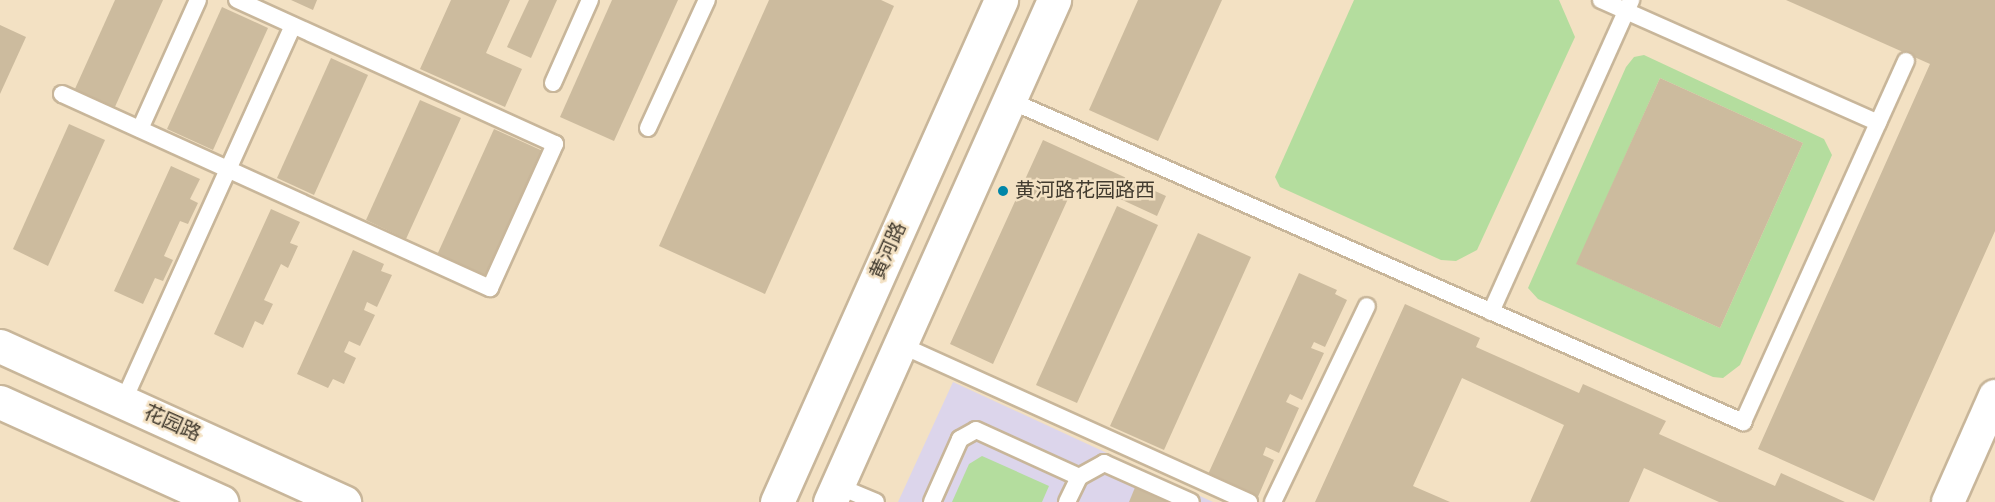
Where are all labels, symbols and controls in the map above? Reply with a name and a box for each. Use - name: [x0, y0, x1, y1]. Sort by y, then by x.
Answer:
- place label: 黄河路花园路西: [1015, 179, 1155, 203]
- marker: 黄河路花园路西: [996, 184, 1010, 198]
- street label: 黄河路: [866, 219, 912, 283]
- street label: 花园路: [140, 401, 204, 447]

